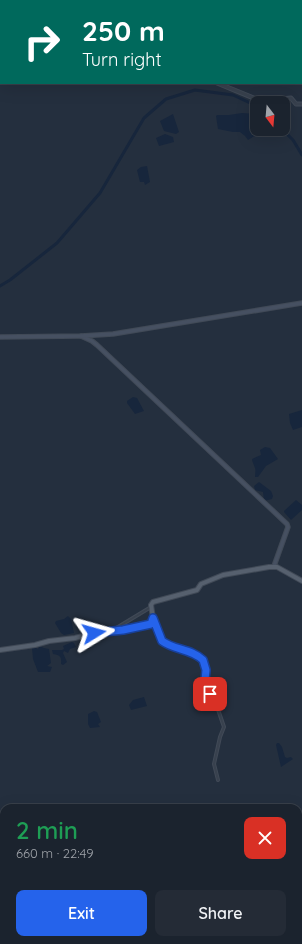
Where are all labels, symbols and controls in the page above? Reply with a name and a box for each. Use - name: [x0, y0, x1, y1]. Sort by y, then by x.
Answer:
- text: 250 m: [82, 13, 165, 48]
- icon: right: [16, 16, 68, 68]
- text: Turn right: [82, 48, 162, 71]
- north arrow: [250, 96, 290, 136]
- map controls: [250, 96, 290, 136]
- position arrow: [73, 612, 115, 654]
- pin: [193, 677, 227, 711]
- icon: arrive: [199, 683, 221, 705]
- text: 2 min: [16, 815, 78, 845]
- button: close: [244, 817, 286, 859]
- text: 660 m · 22:49: [16, 845, 93, 861]
- button: Exit: [16, 890, 147, 936]
- button: Share: [155, 890, 286, 936]

